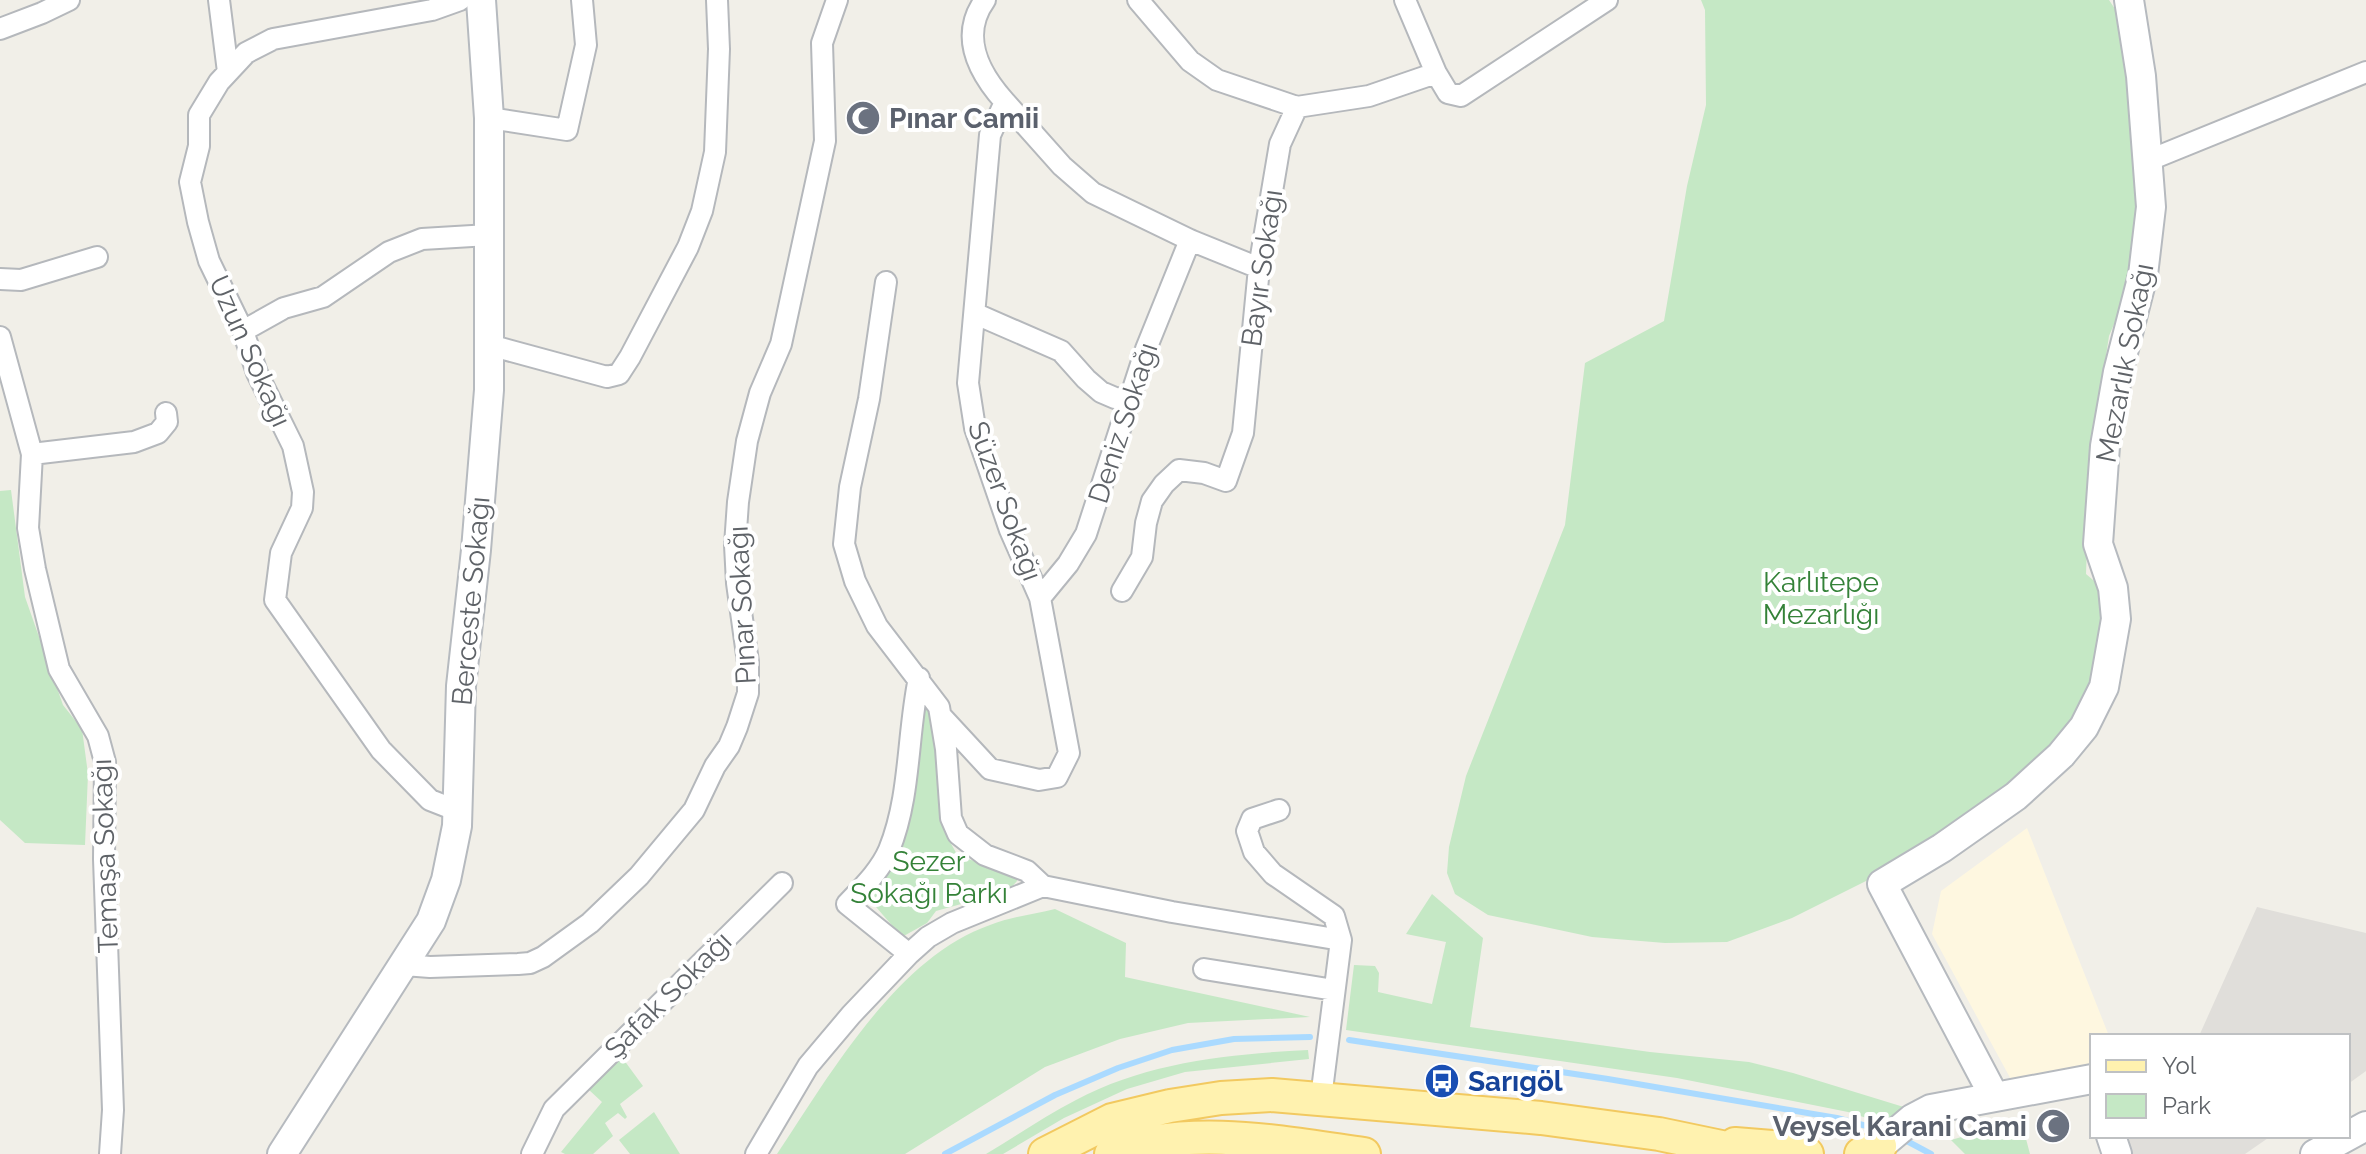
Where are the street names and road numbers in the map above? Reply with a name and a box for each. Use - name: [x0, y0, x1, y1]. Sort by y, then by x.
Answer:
- street label: Bayır Sokağı: [1235, 187, 1289, 349]
- street label: Mezarlık Sokağı: [2090, 261, 2160, 465]
- street label: Uzun Sokağı: [202, 270, 298, 432]
- street label: Deniz Sokağı: [1082, 339, 1164, 507]
- street label: Süzer Sokağı: [961, 417, 1049, 585]
- street label: Berceste Sokağı: [445, 495, 497, 707]
- street label: Pınar Sokağı: [721, 525, 763, 685]
- street label: Temaşa Sokağı: [85, 758, 125, 954]
- street label: Şafak Sokağı: [598, 925, 738, 1065]

